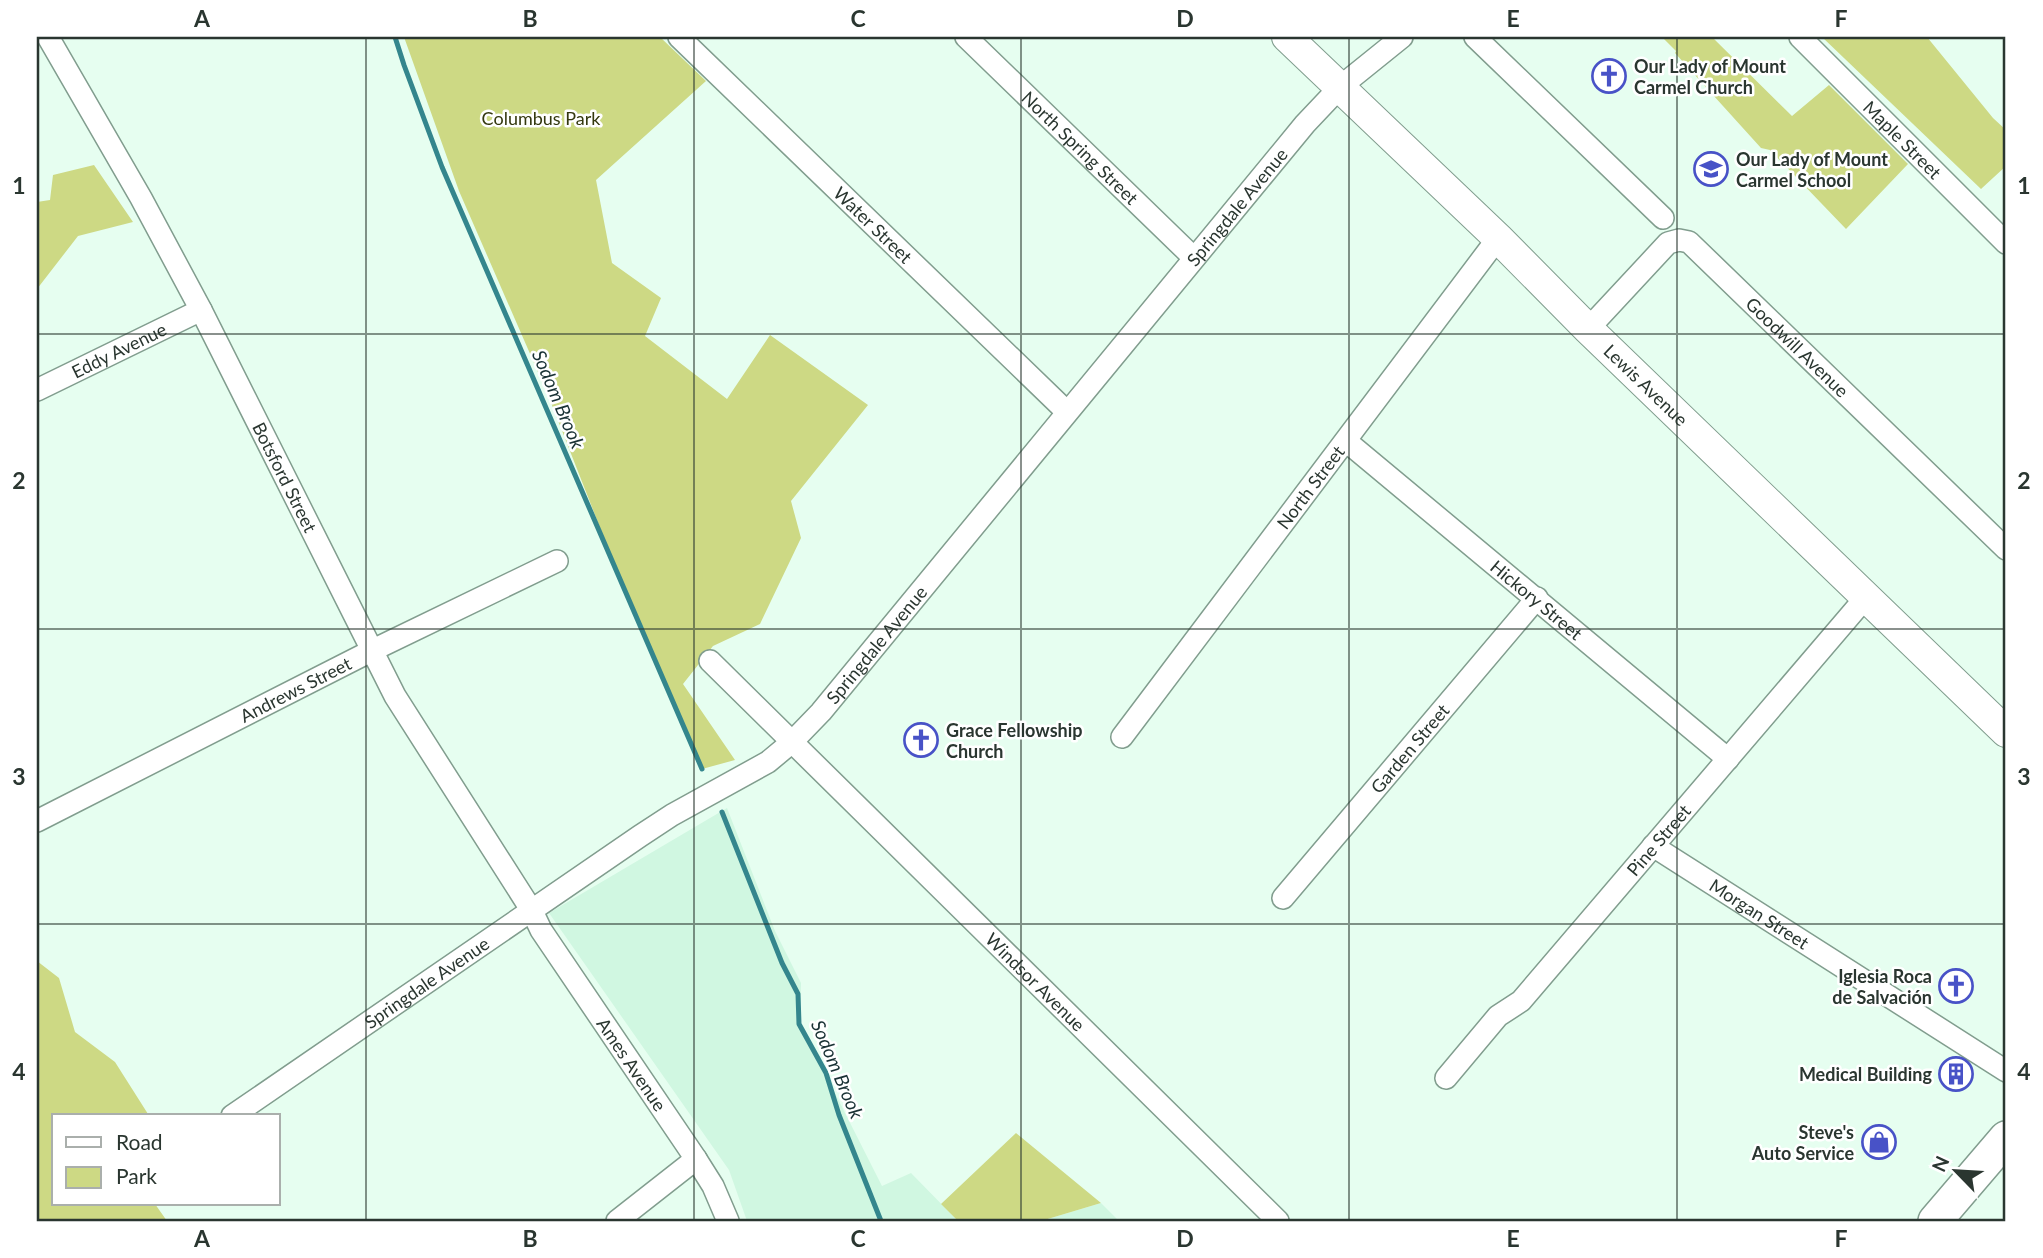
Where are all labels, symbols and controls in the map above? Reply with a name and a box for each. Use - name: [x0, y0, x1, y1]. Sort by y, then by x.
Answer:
- text: A: [193, 4, 211, 32]
- text: B: [522, 4, 538, 32]
- text: C: [850, 4, 866, 32]
- text: D: [1176, 4, 1194, 32]
- text: E: [1506, 4, 1520, 32]
- text: F: [1834, 4, 1848, 32]
- place label: Our Lady of Mount Carmel Church: [1634, 55, 1786, 98]
- church icon: Our Lady of Mount Carmel Church: [1590, 57, 1628, 95]
- street label: North Spring Street: [1017, 86, 1143, 209]
- street label: Maple Street: [1859, 96, 1947, 184]
- park label: Columbus Park: [482, 107, 601, 129]
- street label: Springdale Avenue: [1182, 143, 1292, 270]
- place label: Our Lady of Mount Carmel School: [1736, 148, 1888, 191]
- school or university icon: Our Lady of Mount Carmel School: [1692, 150, 1730, 188]
- text: 1: [12, 171, 26, 199]
- text: 1: [2017, 171, 2031, 199]
- street label: Water Street: [829, 182, 917, 268]
- street label: Goodwill Avenue: [1742, 292, 1853, 402]
- street label: Eddy Avenue: [68, 318, 170, 383]
- street label: Lewis Avenue: [1600, 340, 1693, 430]
- water label: Sodom Brook: [528, 346, 590, 453]
- street label: Botsford Street: [248, 418, 322, 536]
- street label: North Street: [1272, 441, 1349, 533]
- text: 2: [12, 466, 26, 494]
- text: 2: [2017, 466, 2031, 494]
- street label: Hickory Street: [1486, 555, 1587, 645]
- street label: Springdale Avenue: [821, 581, 931, 708]
- street label: Andrews Street: [236, 652, 355, 727]
- street label: Garden Street: [1366, 699, 1454, 797]
- place label: Grace Fellowship Church: [946, 719, 1083, 762]
- church icon: Grace Fellowship Church: [902, 721, 940, 759]
- text: 3: [12, 762, 26, 790]
- text: 3: [2017, 762, 2031, 790]
- street label: Pine Street: [1622, 800, 1695, 880]
- street label: Morgan Street: [1706, 874, 1813, 954]
- street label: Windsor Avenue: [981, 928, 1090, 1036]
- street label: Springdale Avenue: [360, 932, 493, 1033]
- place label: Iglesia Roca de Salvación: [1832, 965, 1932, 1008]
- church icon: Iglesia Roca de Salvación: [1937, 967, 1975, 1005]
- street label: Ames Avenue: [592, 1013, 671, 1115]
- water label: Sodom Brook: [807, 1016, 869, 1123]
- building icon: Medical Building: [1937, 1055, 1975, 1093]
- text: 4: [12, 1057, 26, 1085]
- text: 4: [2017, 1057, 2031, 1085]
- place label: Medical Building: [1799, 1063, 1932, 1085]
- legend: [52, 1114, 280, 1206]
- place label: Steve's Auto Service: [1751, 1121, 1854, 1164]
- shop icon: Steve's Auto Service: [1860, 1123, 1898, 1161]
- text: Road: [116, 1129, 163, 1154]
- north arrow: [1920, 1136, 1990, 1206]
- text: N: [1927, 1152, 1954, 1175]
- text: Park: [116, 1163, 157, 1188]
- text: A: [193, 1224, 211, 1252]
- text: B: [522, 1224, 538, 1252]
- text: C: [850, 1224, 866, 1252]
- text: D: [1176, 1224, 1194, 1252]
- text: E: [1506, 1224, 1520, 1252]
- text: F: [1834, 1224, 1848, 1252]

